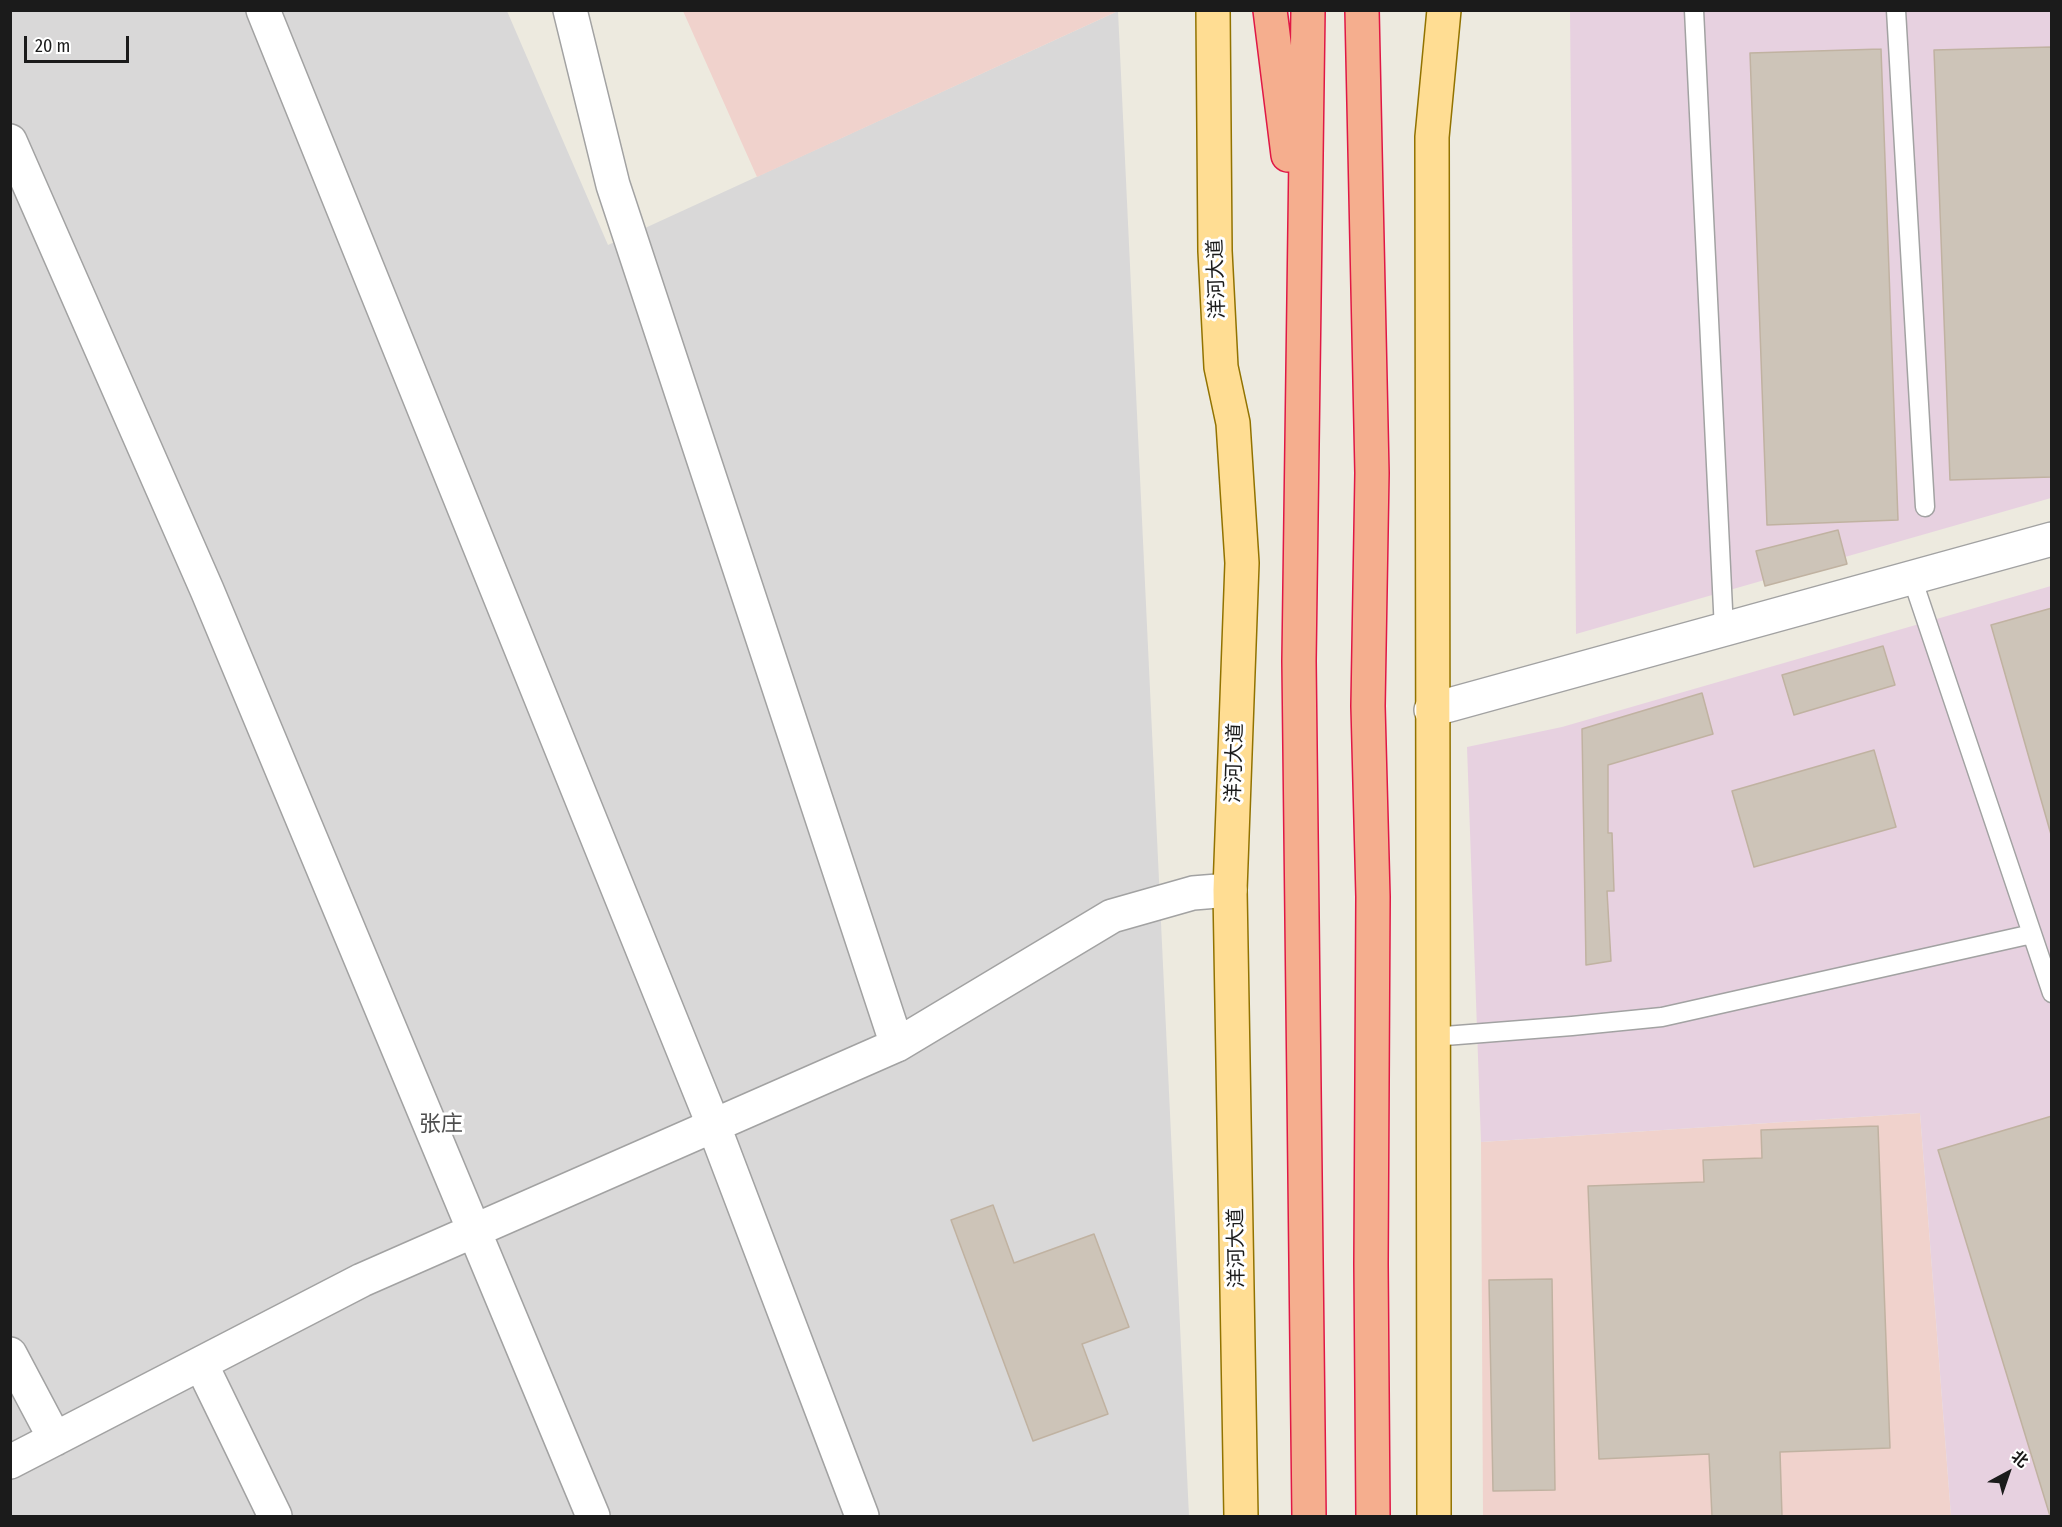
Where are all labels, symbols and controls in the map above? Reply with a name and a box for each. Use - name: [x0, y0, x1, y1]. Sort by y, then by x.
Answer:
- scale bar: [27, 24, 132, 62]
- text: 20 m: [35, 35, 70, 57]
- street label: 洋河大道: [1204, 239, 1230, 319]
- street label: 洋河大道: [1222, 723, 1248, 803]
- district label: 张庄: [419, 1112, 463, 1138]
- street label: 洋河大道: [1224, 1208, 1250, 1288]
- north arrow: [1978, 1443, 2038, 1503]
- text: 北: [2008, 1446, 2032, 1471]

